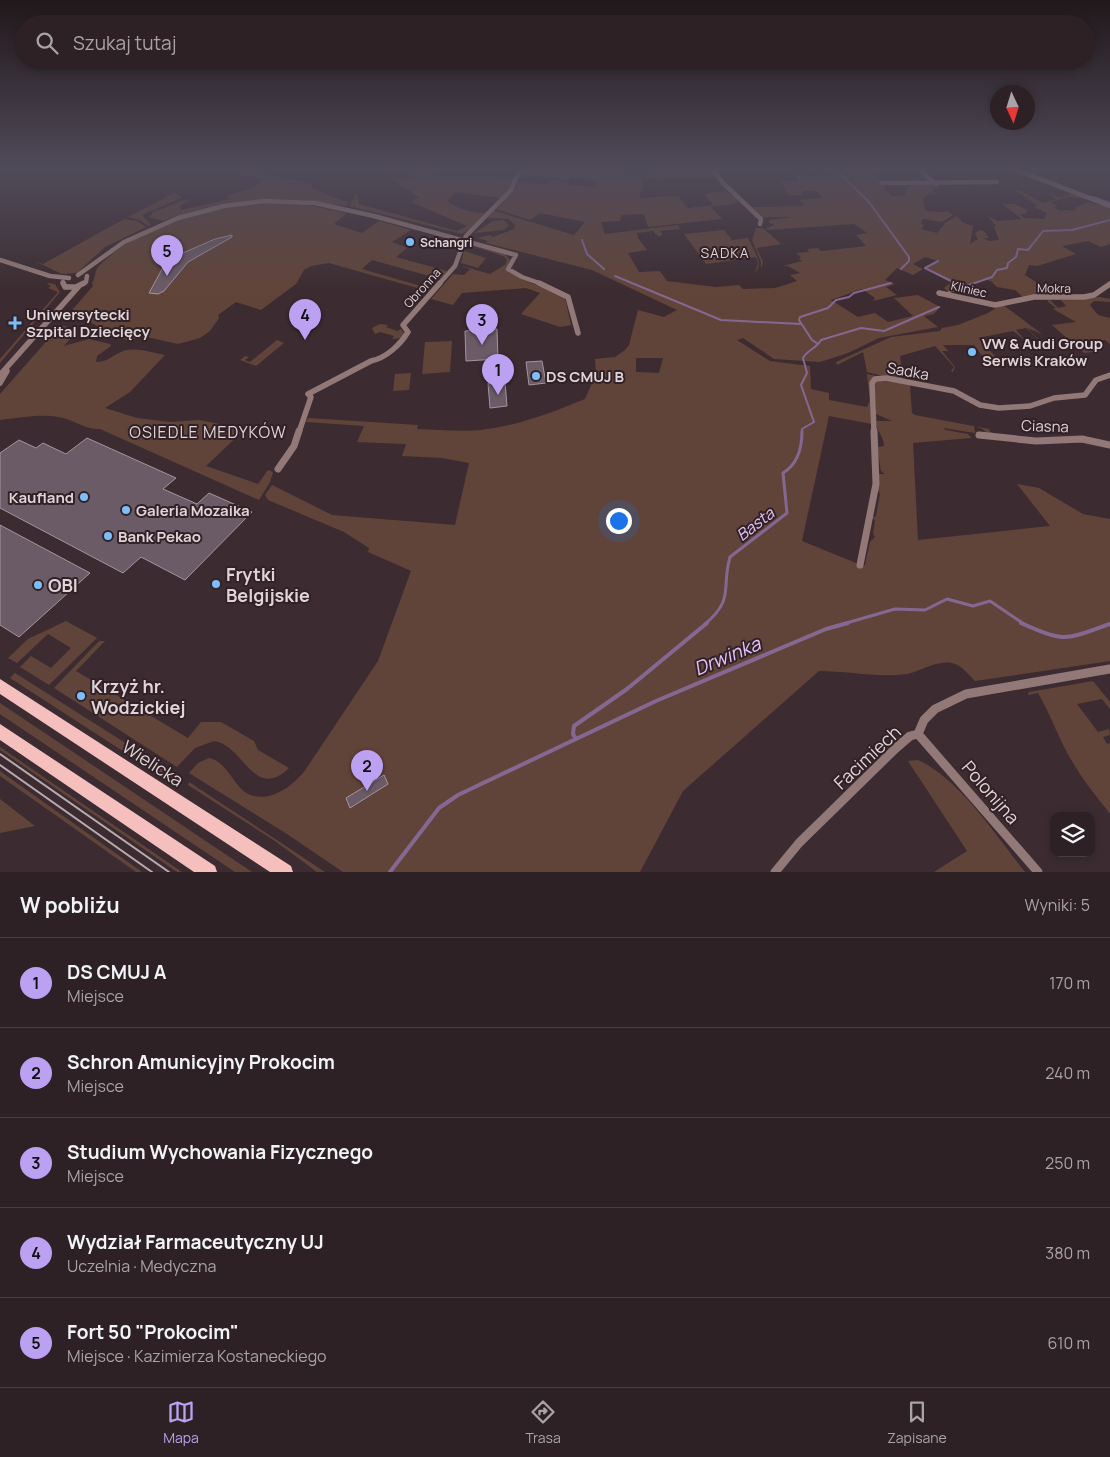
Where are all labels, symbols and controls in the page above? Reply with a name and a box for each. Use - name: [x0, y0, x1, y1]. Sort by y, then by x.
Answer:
- search box: [15, 15, 1095, 70]
- icon: search: [33, 29, 61, 57]
- text: Szukaj tutaj: [73, 30, 176, 56]
- north arrow: [990, 85, 1035, 130]
- place label: Schangri: [420, 234, 472, 251]
- pin: 5: [151, 235, 183, 276]
- marker: Schangri: [404, 236, 416, 248]
- district label: SADKA: [700, 243, 750, 262]
- street label: Obronna: [400, 264, 444, 312]
- street label: Kliniec: [949, 277, 989, 301]
- street label: Mokra: [1037, 279, 1071, 297]
- pin: 4: [289, 299, 321, 340]
- place label: Uniwersytecki Szpital Dziecięcy: [26, 304, 150, 342]
- pin: 3: [466, 304, 498, 345]
- marker: Uniwersytecki Szpital Dziecięcy: [8, 316, 22, 330]
- place label: VW & Audi Group Serwis Kraków: [982, 333, 1103, 371]
- marker: VW & Audi Group Serwis Kraków: [966, 346, 978, 358]
- pin: 1: [482, 354, 514, 395]
- street label: Sadka: [885, 357, 931, 385]
- place label: DS CMUJ B: [546, 366, 625, 387]
- marker: DS CMUJ B: [530, 370, 542, 382]
- street label: Ciasna: [1021, 415, 1069, 437]
- district label: OSIEDLE MEDYKÓW: [129, 421, 287, 443]
- place label: Kaufland: [9, 487, 74, 508]
- marker: Kaufland: [78, 491, 90, 503]
- place label: Galeria Mozaika: [136, 500, 250, 521]
- water label: Basta: [732, 502, 779, 546]
- marker: Galeria Mozaika: [120, 504, 132, 516]
- your location: [606, 508, 632, 534]
- place label: Bank Pekao: [118, 526, 201, 547]
- marker: Bank Pekao: [102, 530, 114, 542]
- place label: Frytki Belgijskie: [226, 562, 310, 607]
- place label: OBI: [48, 573, 78, 597]
- marker: Frytki Belgijskie: [210, 578, 222, 590]
- marker: OBI: [32, 579, 44, 591]
- water label: Drwinka: [690, 630, 766, 682]
- place label: Krzyż hr. Wodzickiej: [91, 674, 185, 719]
- marker: Krzyż hr. Wodzickiej: [75, 690, 87, 702]
- street label: Facimiech: [828, 720, 906, 794]
- street label: Wielicka: [118, 734, 188, 792]
- pin: 2: [351, 750, 383, 791]
- street label: Polonijna: [957, 755, 1025, 829]
- map controls: [1050, 812, 1095, 857]
- button: layers: [1050, 812, 1095, 857]
- text: W pobliżu: [20, 891, 120, 919]
- text: Wyniki: 5: [1024, 894, 1090, 916]
- text: DS CMUJ A: [67, 959, 167, 985]
- text: 1: [32, 972, 40, 994]
- text: 170 m: [1049, 972, 1090, 994]
- text: Miejsce: [67, 985, 124, 1007]
- text: Schron Amunicyjny Prokocim: [67, 1049, 335, 1075]
- text: 2: [31, 1062, 41, 1084]
- text: 240 m: [1045, 1062, 1090, 1084]
- text: Miejsce: [67, 1075, 124, 1097]
- text: Studium Wychowania Fizycznego: [67, 1139, 373, 1165]
- text: 3: [31, 1152, 41, 1174]
- text: 250 m: [1045, 1152, 1090, 1174]
- text: Miejsce: [67, 1165, 124, 1187]
- text: Wydział Farmaceutyczny UJ: [67, 1229, 324, 1255]
- text: 4: [31, 1242, 41, 1264]
- text: 380 m: [1045, 1242, 1090, 1264]
- text: Uczelnia · Medyczna: [67, 1255, 216, 1277]
- text: Fort 50 "Prokocim": [67, 1319, 239, 1345]
- text: 5: [31, 1332, 41, 1354]
- text: 610 m: [1048, 1332, 1090, 1354]
- text: Miejsce · Kazimierza Kostaneckiego: [67, 1345, 327, 1367]
- tab: Mapa: [163, 1398, 199, 1447]
- tab: Trasa: [525, 1398, 561, 1447]
- tab: Zapisane: [887, 1398, 947, 1447]

